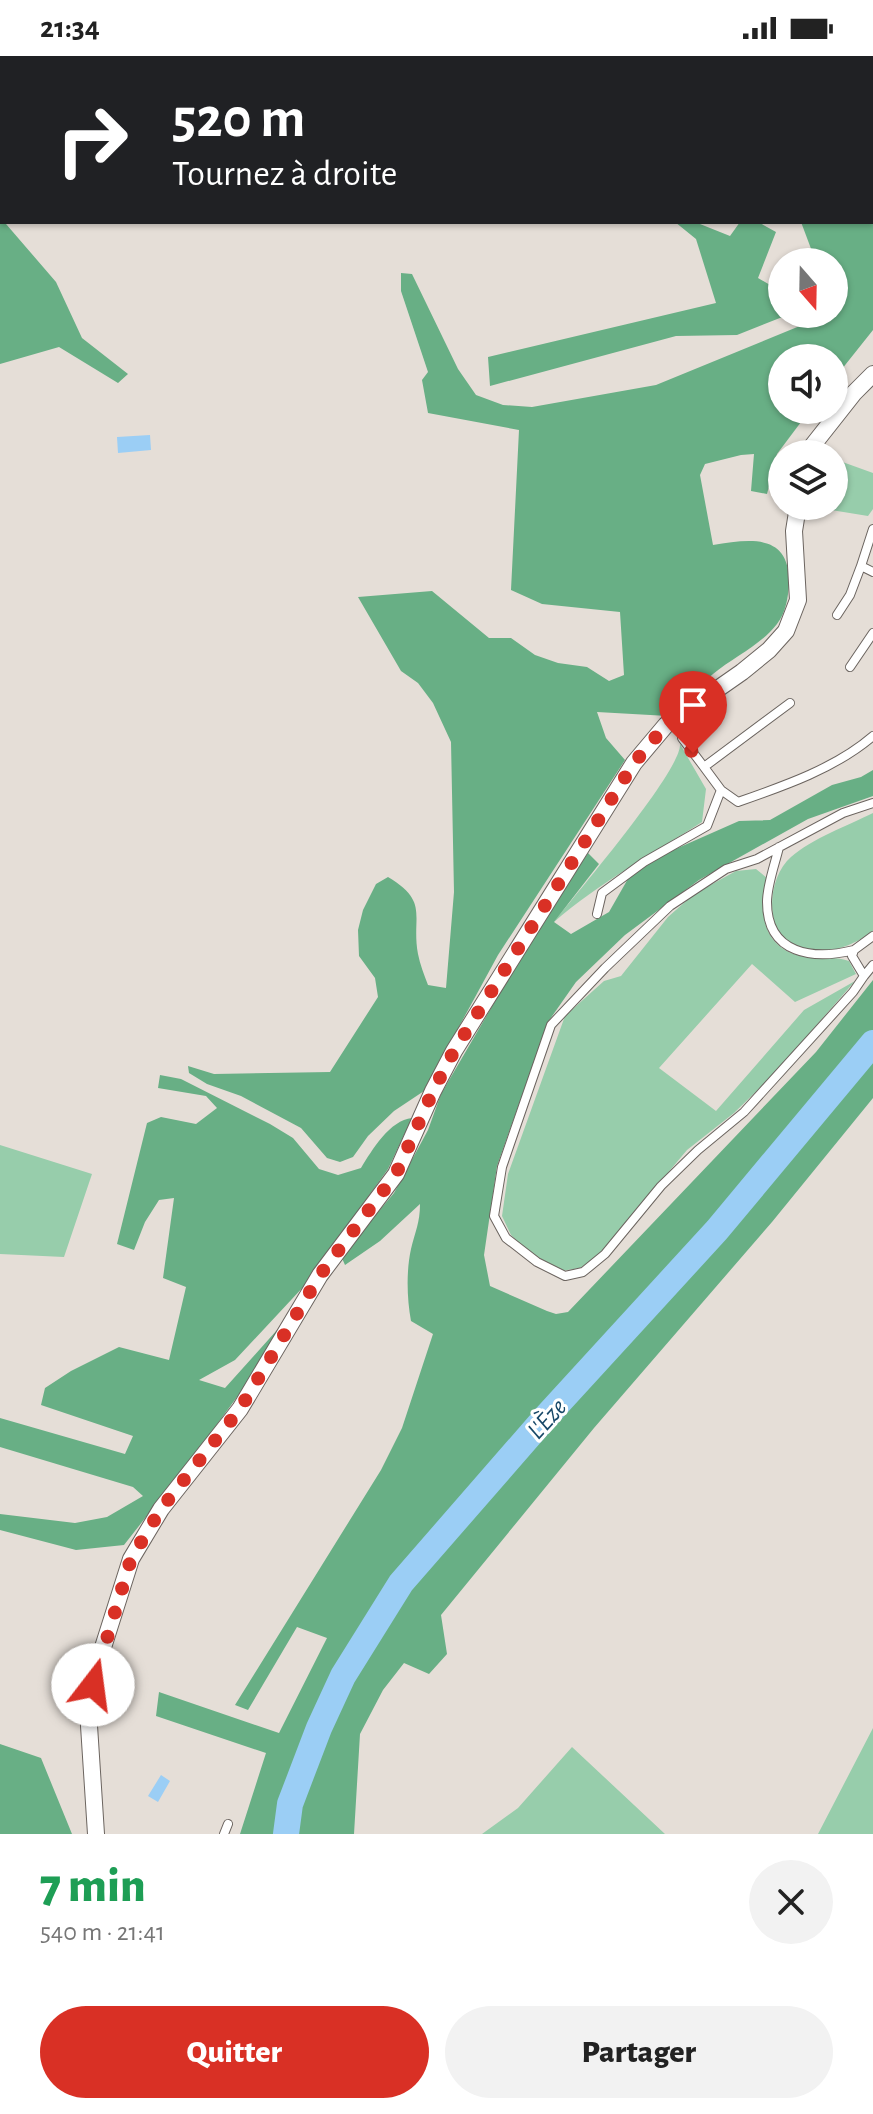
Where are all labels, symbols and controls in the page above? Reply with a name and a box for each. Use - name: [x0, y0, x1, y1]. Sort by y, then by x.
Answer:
- text: 21:34: [40, 13, 100, 43]
- icon: right: [40, 88, 144, 192]
- text: 520 m: [172, 91, 305, 147]
- text: Tournez à droite: [172, 156, 397, 192]
- north arrow: [768, 248, 848, 328]
- map controls: [768, 248, 848, 520]
- button: sound: [768, 344, 848, 424]
- button: layers: [768, 440, 848, 520]
- pin: [659, 671, 727, 753]
- icon: arrive: [671, 683, 715, 727]
- water label: L'Èze: [522, 1393, 572, 1444]
- position arrow: [51, 1643, 135, 1727]
- button: close: [749, 1860, 833, 1944]
- text: 7 min: [40, 1863, 146, 1911]
- text: 540 m · 21:41: [40, 1919, 165, 1945]
- button: Quitter: [40, 2006, 429, 2098]
- button: Partager: [445, 2006, 833, 2098]

